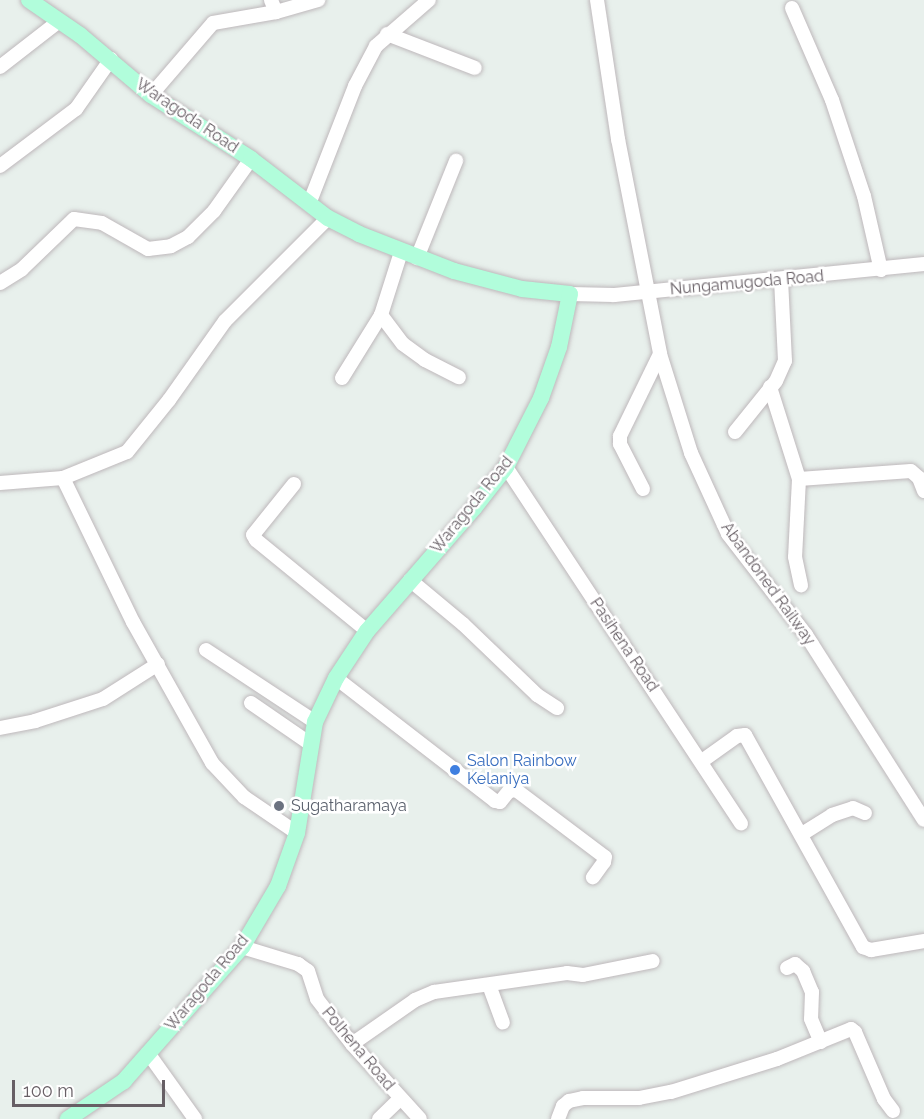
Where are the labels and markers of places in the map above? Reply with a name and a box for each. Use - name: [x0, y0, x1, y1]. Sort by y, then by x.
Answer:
- place label: Salon Rainbow Kelaniya: [467, 751, 577, 789]
- marker: Salon Rainbow Kelaniya: [448, 763, 462, 777]
- place label: Sugatharamaya: [291, 796, 407, 816]
- marker: Sugatharamaya: [272, 799, 286, 813]

